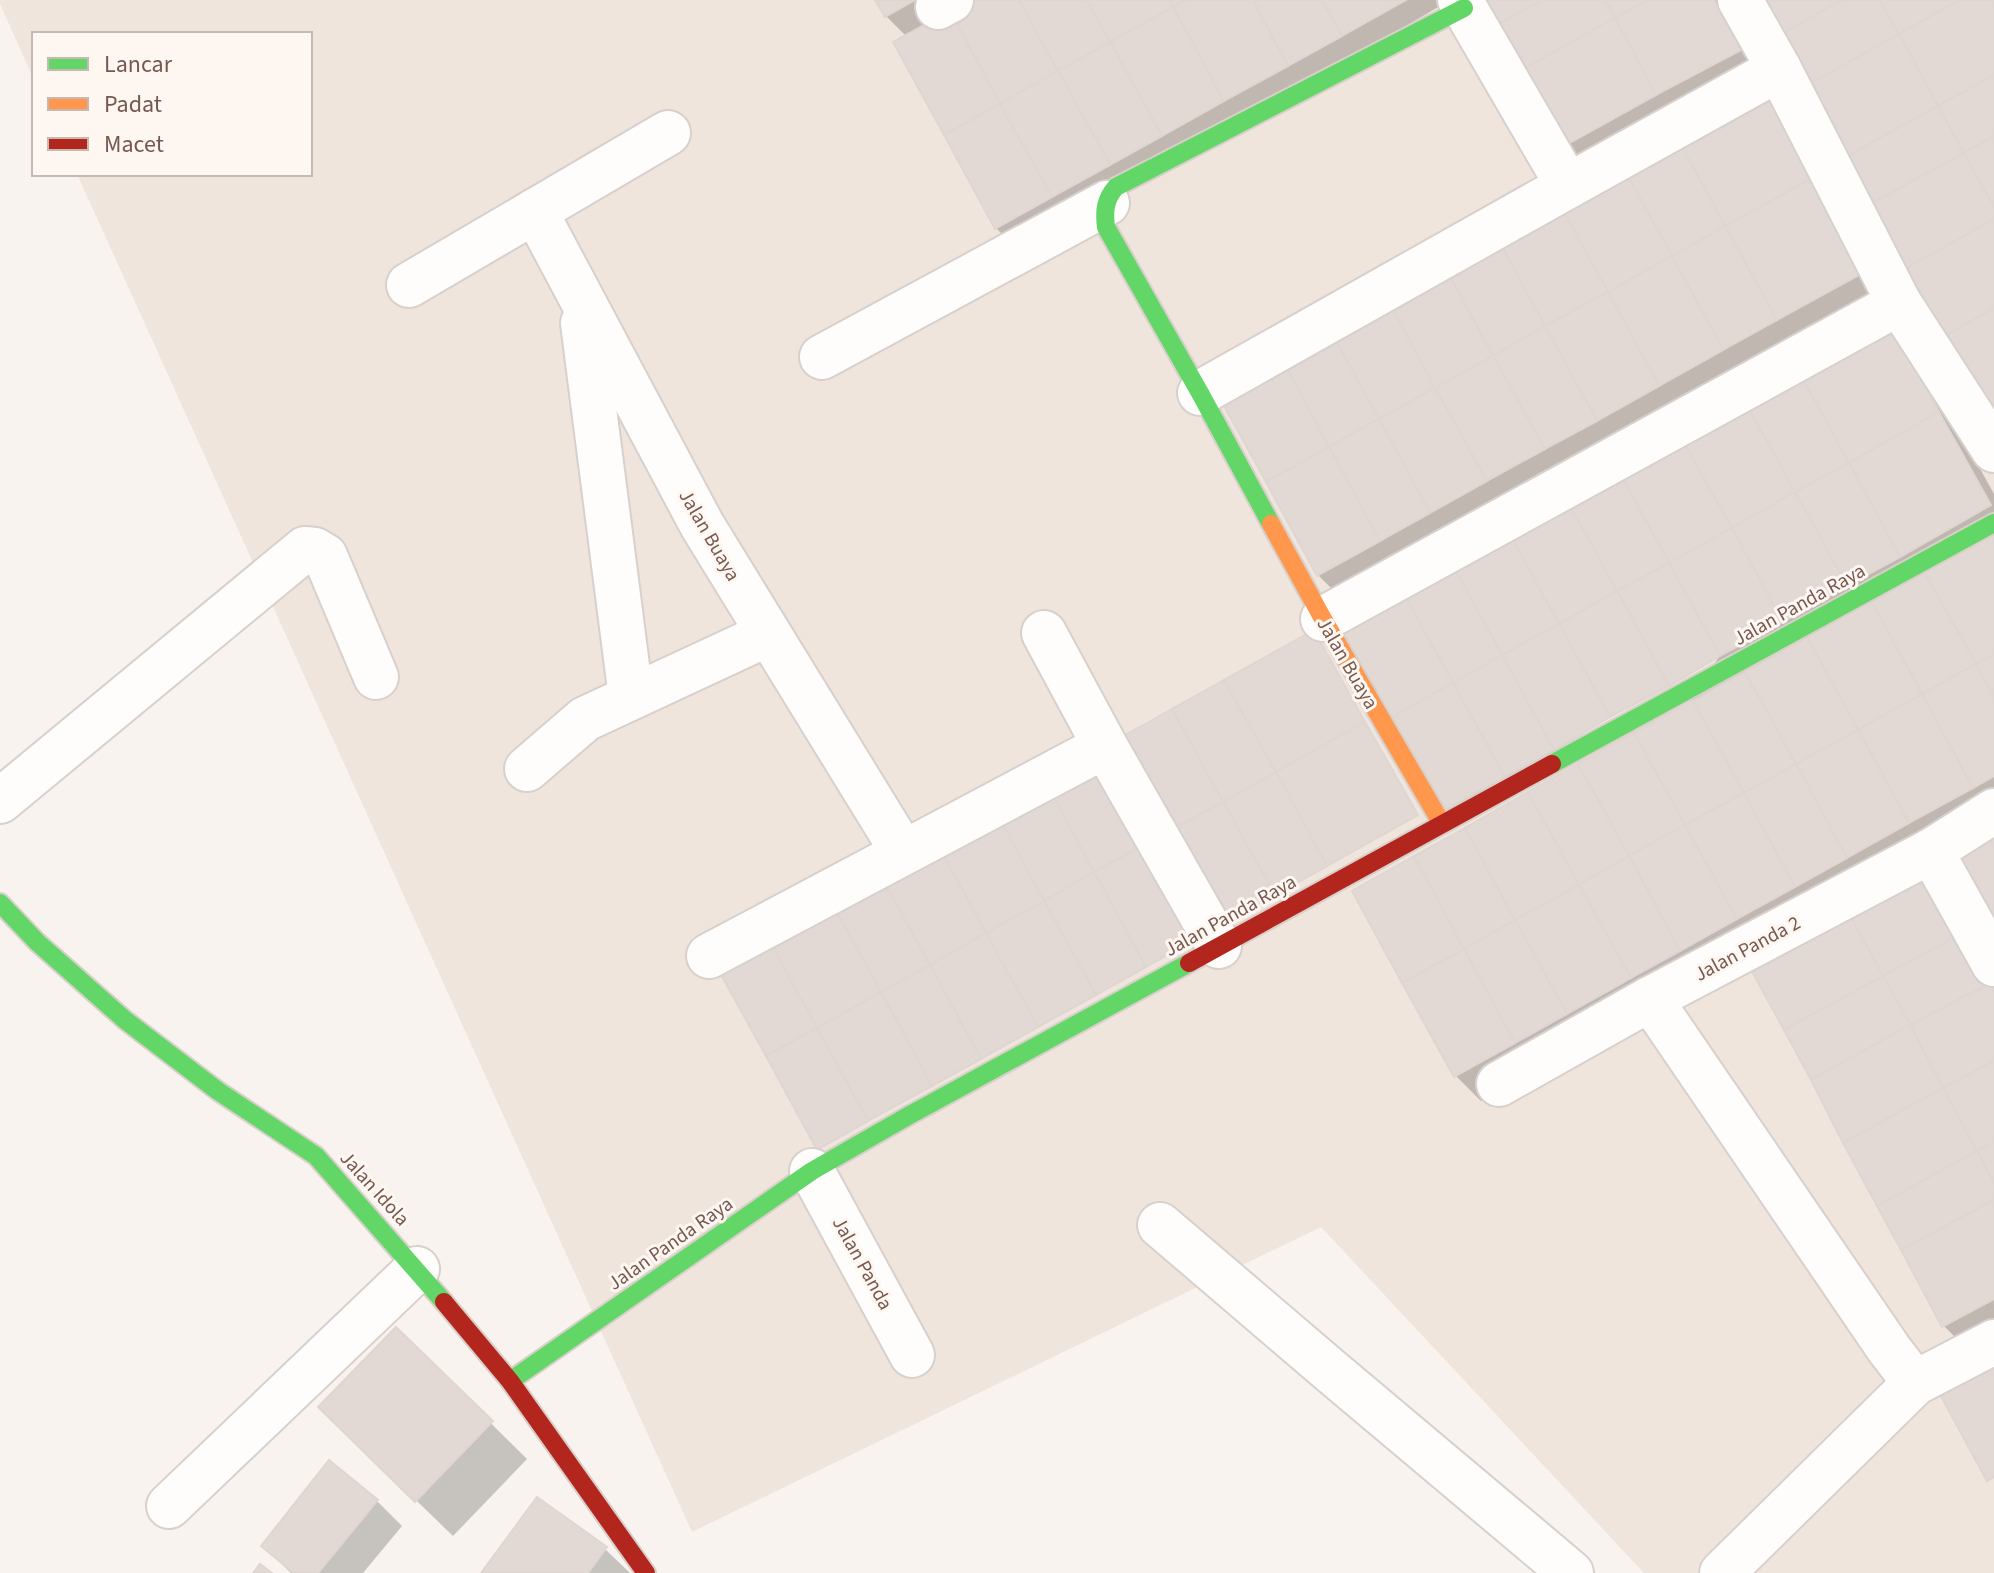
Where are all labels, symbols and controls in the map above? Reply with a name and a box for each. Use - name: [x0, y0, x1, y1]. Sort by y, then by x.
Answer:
- legend: [32, 32, 312, 176]
- text: Lancar: [104, 47, 173, 82]
- text: Padat: [104, 87, 162, 122]
- text: Macet: [104, 127, 164, 162]
- street label: Jalan Buaya: [672, 485, 747, 586]
- street label: Jalan Panda Raya: [1728, 557, 1870, 653]
- street label: Jalan Buaya: [1310, 613, 1385, 714]
- street label: Jalan Panda Raya: [1159, 868, 1301, 964]
- street label: Jalan Panda 2: [1690, 909, 1805, 989]
- street label: Jalan Idola: [333, 1145, 415, 1232]
- street label: Jalan Panda Raya: [602, 1190, 739, 1297]
- street label: Jalan Panda: [825, 1212, 899, 1315]

